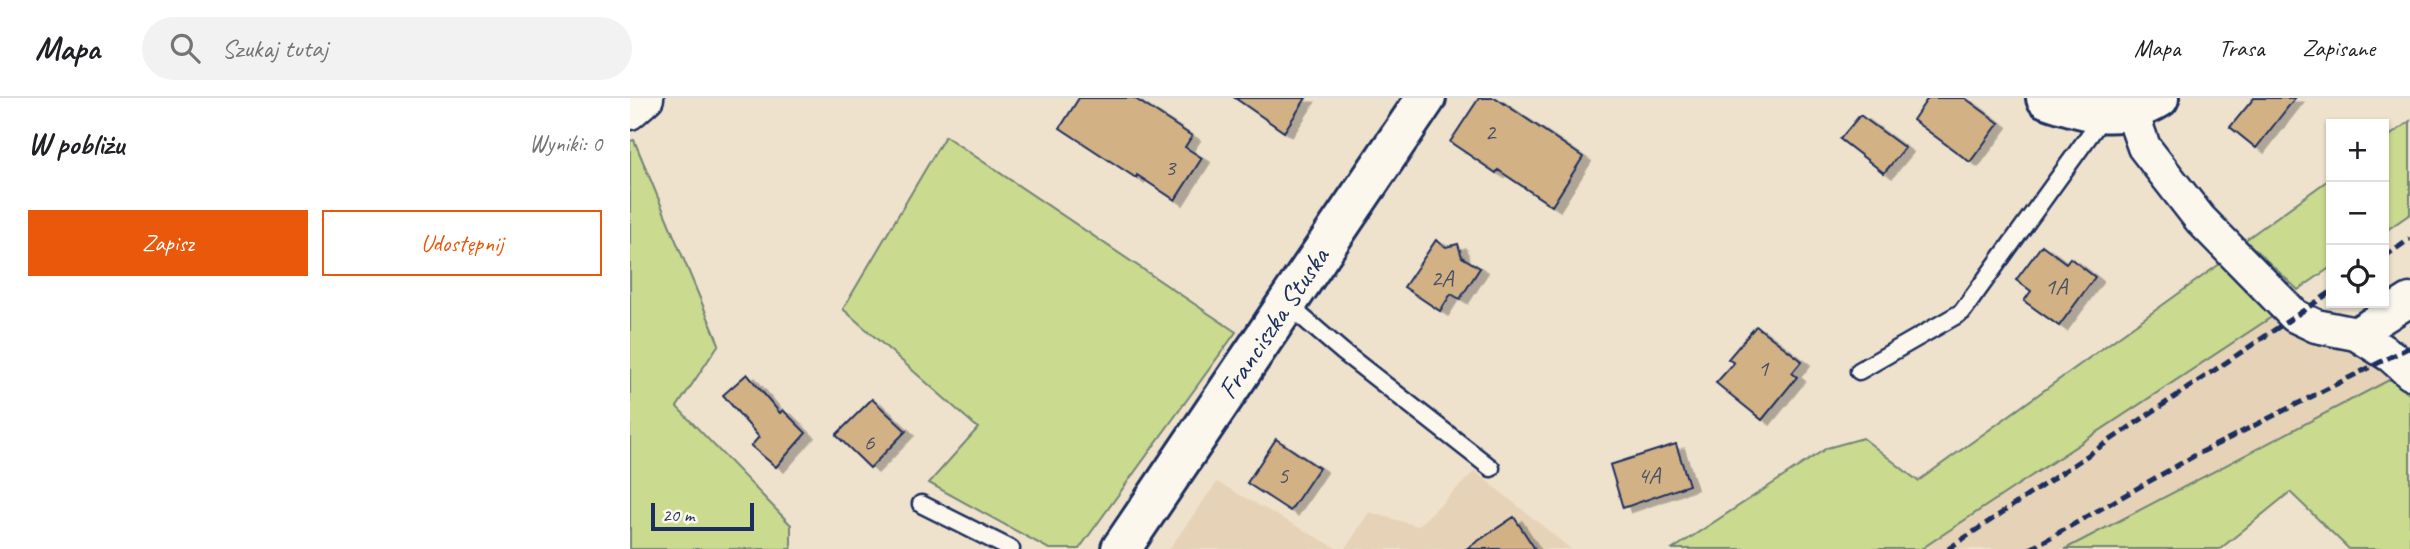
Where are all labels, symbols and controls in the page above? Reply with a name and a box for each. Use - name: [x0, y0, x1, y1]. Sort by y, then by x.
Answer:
- search box: [142, 17, 632, 80]
- text: Mapa: [35, 27, 100, 69]
- icon: search: [166, 29, 204, 67]
- text: Szukaj tutaj: [222, 32, 328, 65]
- text: Mapa: [2134, 33, 2180, 63]
- text: Trasa: [2218, 33, 2264, 63]
- text: Zapisane: [2302, 33, 2375, 63]
- house number: 2: [1485, 117, 1498, 147]
- map controls: [2326, 119, 2389, 308]
- button: +: [2326, 119, 2389, 182]
- text: W pobliżu: [28, 125, 124, 163]
- text: Wyniki: 0: [529, 129, 602, 158]
- house number: 3: [1165, 152, 1178, 182]
- button: −: [2326, 182, 2389, 245]
- button: Zapisz: [28, 210, 308, 276]
- button: Udostępnij: [322, 210, 602, 276]
- street label: Franciszka Stuska: [1210, 239, 1337, 405]
- button: locate: [2326, 245, 2389, 308]
- house number: 2A: [1431, 263, 1454, 293]
- house number: 1A: [2045, 271, 2068, 301]
- house number: 1: [1758, 353, 1770, 383]
- house number: 6: [864, 427, 876, 457]
- house number: 5: [1278, 460, 1290, 490]
- house number: 4A: [1638, 460, 1661, 490]
- scale bar: [651, 500, 754, 532]
- text: 20 m: [662, 503, 694, 527]

